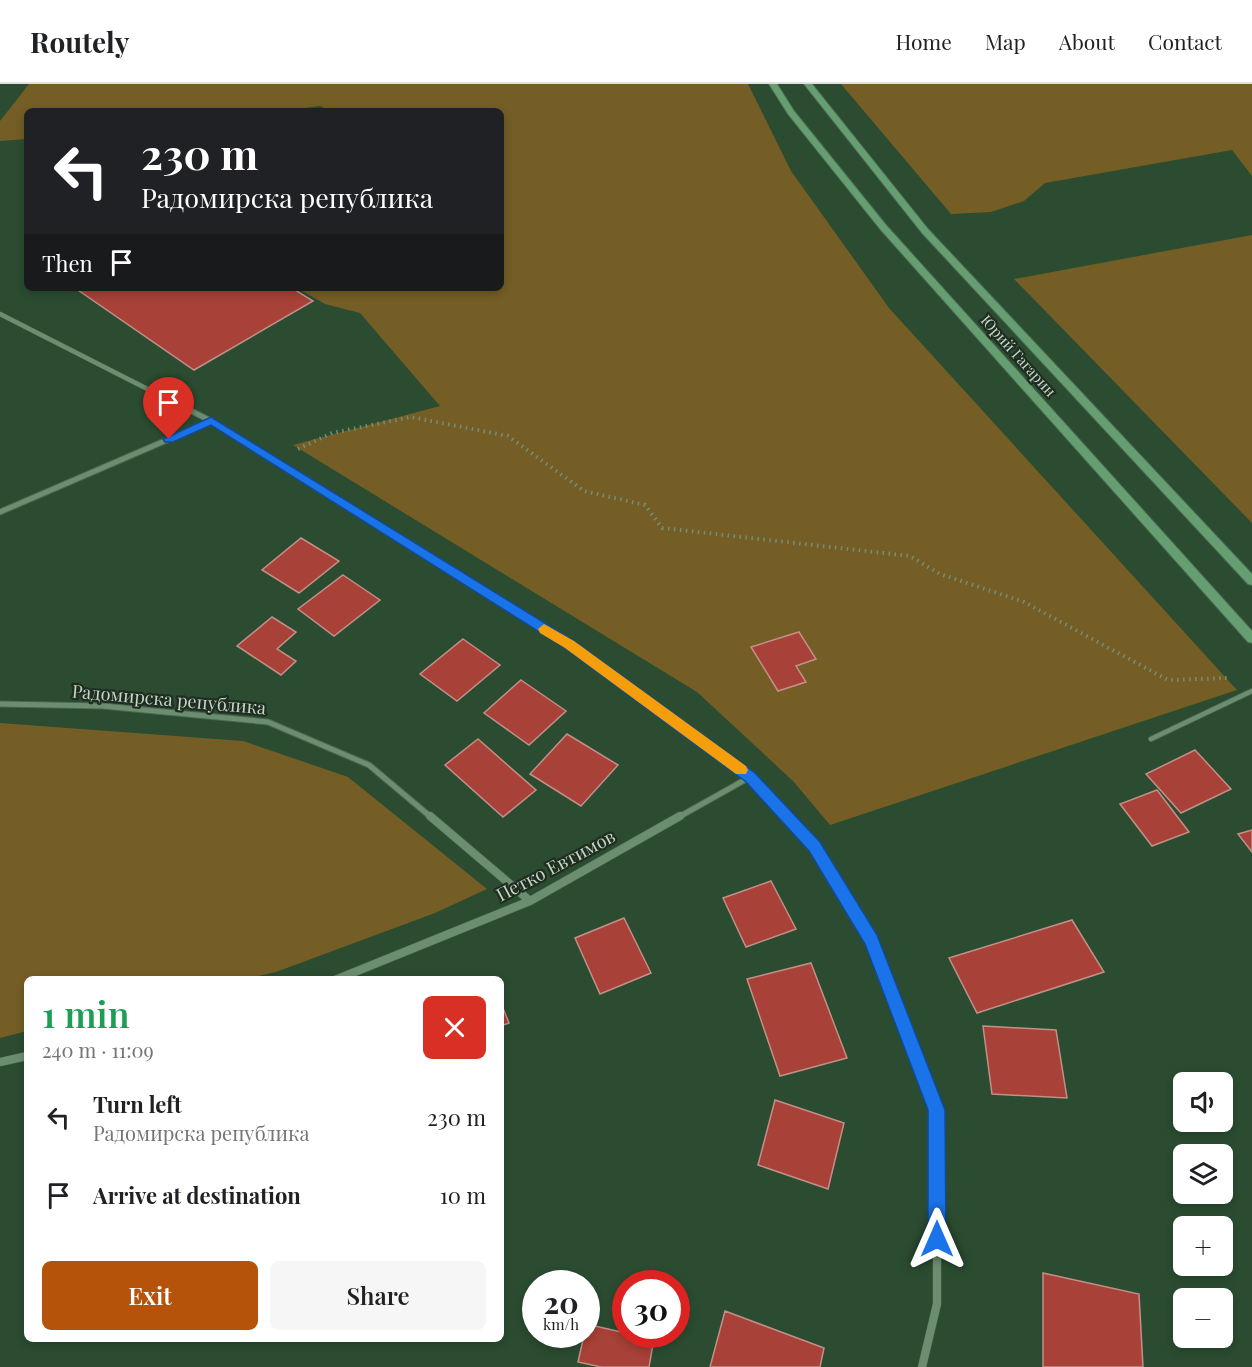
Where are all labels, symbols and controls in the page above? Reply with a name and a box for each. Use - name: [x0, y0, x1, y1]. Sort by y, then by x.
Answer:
- text: Routely: [30, 23, 129, 60]
- text: Home: [896, 27, 952, 55]
- text: Map: [985, 27, 1026, 55]
- text: About: [1059, 27, 1115, 55]
- text: Contact: [1148, 27, 1222, 55]
- text: 230 m: [141, 125, 258, 181]
- icon: left: [42, 132, 120, 210]
- text: Радомирска република: [141, 179, 433, 215]
- icon: arrive: [105, 246, 138, 279]
- text: Then: [42, 248, 93, 278]
- street label: Юрий Гагарин: [977, 310, 1061, 400]
- pin: [143, 377, 194, 439]
- icon: arrive: [152, 386, 185, 419]
- street label: Радомирска република: [71, 679, 267, 719]
- street label: Петко Евтимов: [492, 824, 619, 907]
- text: 1 min: [42, 989, 130, 1037]
- button: close: [423, 996, 486, 1059]
- text: 240 m · 11:09: [42, 1036, 154, 1063]
- map controls: [1173, 1072, 1233, 1348]
- button: sound: [1173, 1072, 1233, 1132]
- text: Turn left: [93, 1089, 182, 1119]
- icon: left: [42, 1101, 75, 1134]
- text: 230 m: [427, 1102, 486, 1132]
- text: Радомирска република: [93, 1119, 309, 1146]
- button: layers: [1173, 1144, 1233, 1204]
- icon: arrive: [42, 1179, 75, 1212]
- text: Arrive at destination: [93, 1180, 301, 1210]
- text: 10 m: [440, 1180, 486, 1210]
- position arrow: [905, 1207, 969, 1271]
- button: +: [1173, 1216, 1233, 1276]
- button: Exit: [42, 1261, 258, 1330]
- button: Share: [270, 1261, 486, 1330]
- speed limit sign: 30: [612, 1270, 690, 1348]
- text: 20: [543, 1282, 579, 1322]
- button: −: [1173, 1288, 1233, 1348]
- text: km/h: [543, 1314, 579, 1334]

